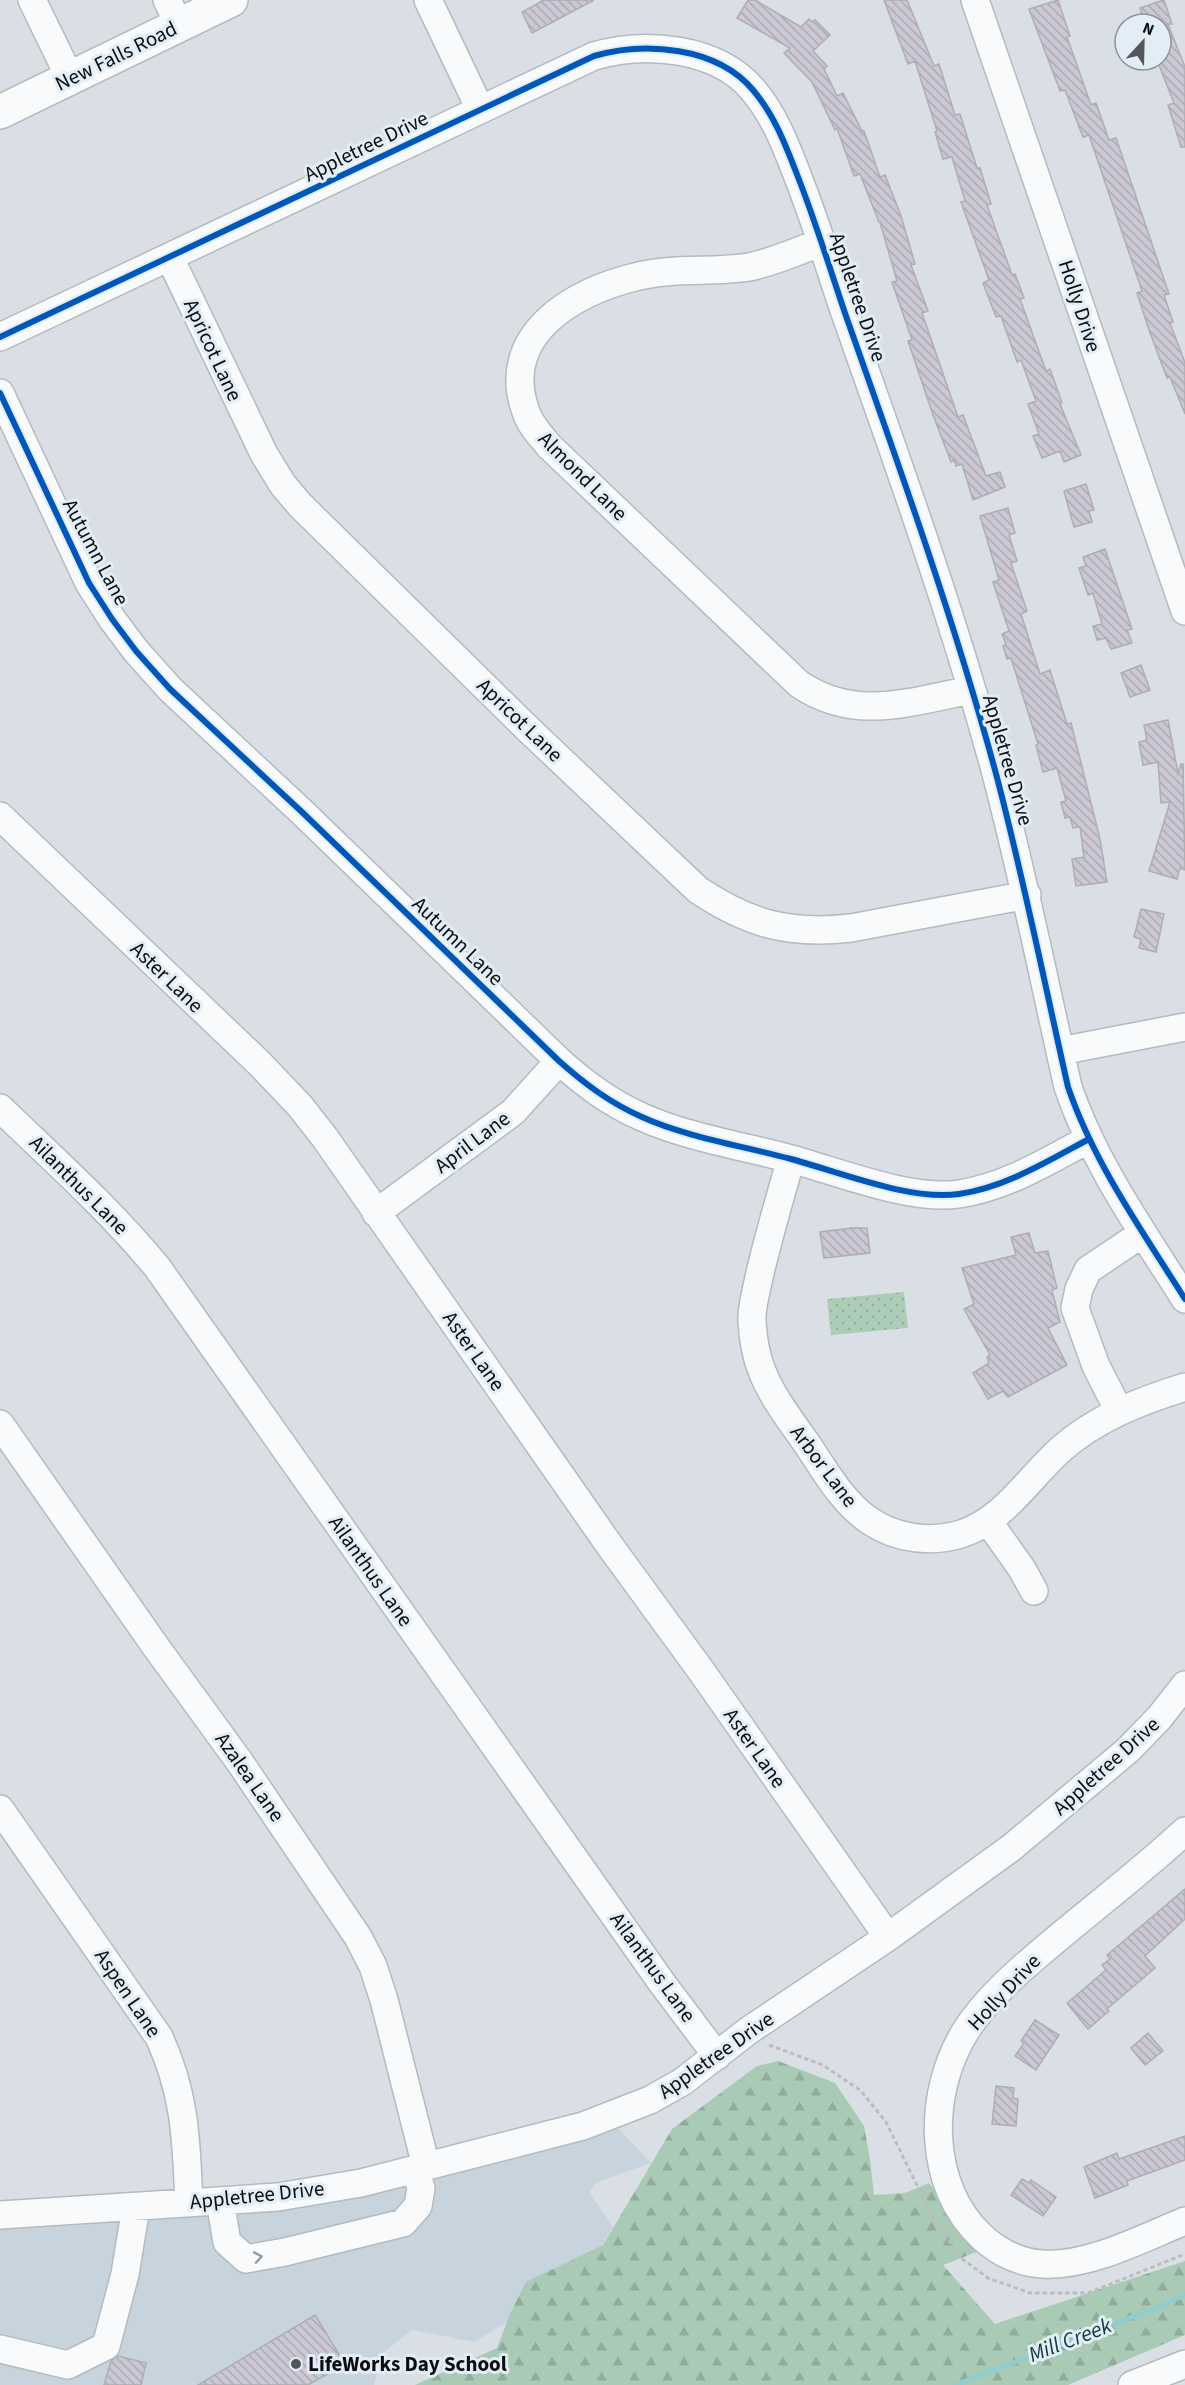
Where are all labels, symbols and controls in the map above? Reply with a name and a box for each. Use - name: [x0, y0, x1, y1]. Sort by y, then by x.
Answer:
- north arrow: [1113, 12, 1173, 72]
- street label: New Falls Road: [50, 13, 182, 99]
- text: N: [1139, 17, 1157, 41]
- street label: Appletree Drive: [299, 103, 433, 189]
- street label: Appletree Drive: [822, 228, 894, 366]
- street label: Holly Drive: [1051, 256, 1109, 356]
- street label: Apricot Lane: [176, 294, 250, 406]
- street label: Almond Lane: [532, 425, 634, 527]
- street label: Autumn Lane: [55, 493, 137, 611]
- street label: Apricot Lane: [470, 671, 570, 769]
- street label: Appletree Drive: [975, 691, 1041, 829]
- street label: Autumn Lane: [405, 890, 511, 992]
- street label: Aster Lane: [124, 934, 210, 1020]
- street label: April Lane: [428, 1104, 516, 1180]
- street label: Ailanthus Lane: [23, 1129, 135, 1241]
- street label: Aster Lane: [435, 1305, 513, 1397]
- street label: Arbor Lane: [783, 1419, 865, 1513]
- street label: Ailanthus Lane: [322, 1509, 420, 1633]
- street label: Aster Lane: [716, 1702, 794, 1794]
- street label: Appletree Drive: [1046, 1710, 1166, 1822]
- street label: Azalea Lane: [208, 1726, 292, 1828]
- street label: Ailanthus Lane: [603, 1906, 703, 2028]
- street label: Aspen Lane: [87, 1943, 169, 2043]
- street label: Holly Drive: [961, 1947, 1047, 2037]
- street label: Appletree Drive: [652, 2004, 780, 2106]
- street label: Appletree Drive: [188, 2173, 326, 2217]
- one-way arrow: [254, 2251, 263, 2263]
- water label: Mill Creek: [1024, 2309, 1117, 2371]
- place label: LifeWorks Day School: [308, 2349, 507, 2379]
- marker: LifeWorks Day School: [289, 2357, 303, 2371]

